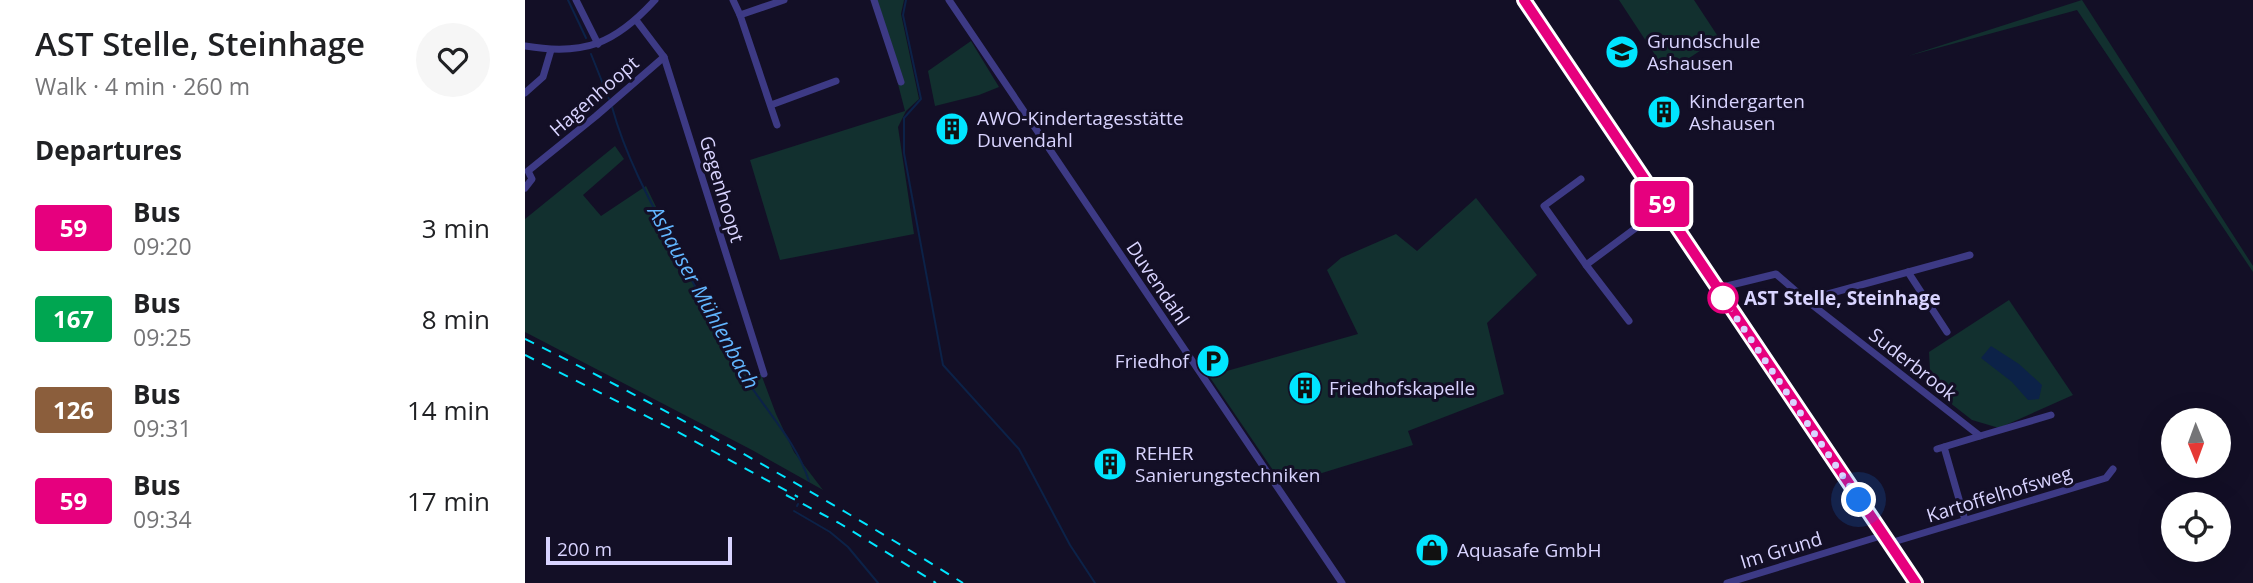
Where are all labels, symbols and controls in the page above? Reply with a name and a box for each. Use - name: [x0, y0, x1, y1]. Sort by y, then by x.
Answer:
- text: AST Stelle, Steinhage: [35, 21, 365, 66]
- button: heart: [416, 23, 490, 97]
- place label: Grundschule Ashausen: [1647, 28, 1760, 76]
- school or university icon: Grundschule Ashausen: [1603, 33, 1641, 71]
- street label: Hagenhoopt: [544, 50, 644, 142]
- text: Walk · 4 min · 260 m: [35, 70, 250, 102]
- place label: Kindergarten Ashausen: [1689, 88, 1805, 136]
- building icon: Kindergarten Ashausen: [1645, 93, 1683, 131]
- place label: AWO-Kindertagesstätte Duvendahl: [977, 105, 1184, 153]
- building icon: AWO-Kindertagesstätte Duvendahl: [933, 110, 971, 148]
- text: Departures: [35, 132, 182, 168]
- street label: Gegenhoopt: [693, 133, 751, 246]
- line badge: 59: [1631, 181, 1693, 227]
- text: 59: [1648, 187, 1676, 220]
- text: Bus: [133, 194, 180, 230]
- water label: Ashauser Mühlenbach: [641, 199, 766, 394]
- text: 3 min: [422, 210, 490, 246]
- text: 59: [60, 211, 87, 244]
- text: 09:20: [133, 230, 192, 262]
- street label: Duvendahl: [1120, 236, 1196, 330]
- marker: AST Stelle, Steinhage: [1708, 283, 1738, 313]
- text: Bus: [133, 285, 180, 321]
- place label: AST Stelle, Steinhage: [1744, 285, 1941, 311]
- text: 8 min: [422, 301, 490, 337]
- text: 167: [53, 302, 94, 335]
- text: 09:25: [133, 321, 192, 353]
- street label: Suderbrook: [1864, 322, 1962, 406]
- parking icon: Friedhof: [1194, 342, 1232, 380]
- place label: Friedhof: [1115, 348, 1191, 374]
- building icon: Friedhofskapelle: [1286, 369, 1324, 407]
- place label: Friedhofskapelle: [1329, 375, 1475, 401]
- text: Bus: [133, 376, 180, 412]
- text: 14 min: [407, 392, 490, 428]
- text: 126: [53, 393, 94, 426]
- north arrow: [2161, 408, 2231, 478]
- map controls: [2161, 408, 2231, 562]
- text: 09:31: [133, 412, 192, 444]
- place label: REHER Sanierungstechniken: [1135, 440, 1320, 488]
- building icon: REHER Sanierungstechniken: [1091, 445, 1129, 483]
- street label: Kartoffelhofsweg: [1923, 460, 2075, 528]
- text: Bus: [133, 467, 180, 503]
- your location: [1841, 482, 1876, 517]
- text: 17 min: [407, 483, 490, 519]
- text: 59: [60, 484, 87, 517]
- button: locate: [2161, 492, 2231, 562]
- text: 09:34: [133, 503, 192, 535]
- street label: Im Grund: [1737, 525, 1825, 575]
- shop icon: Aquasafe GmbH: [1413, 531, 1451, 569]
- scale bar: [546, 534, 731, 566]
- text: 200 m: [557, 536, 612, 562]
- place label: Aquasafe GmbH: [1457, 537, 1602, 563]

